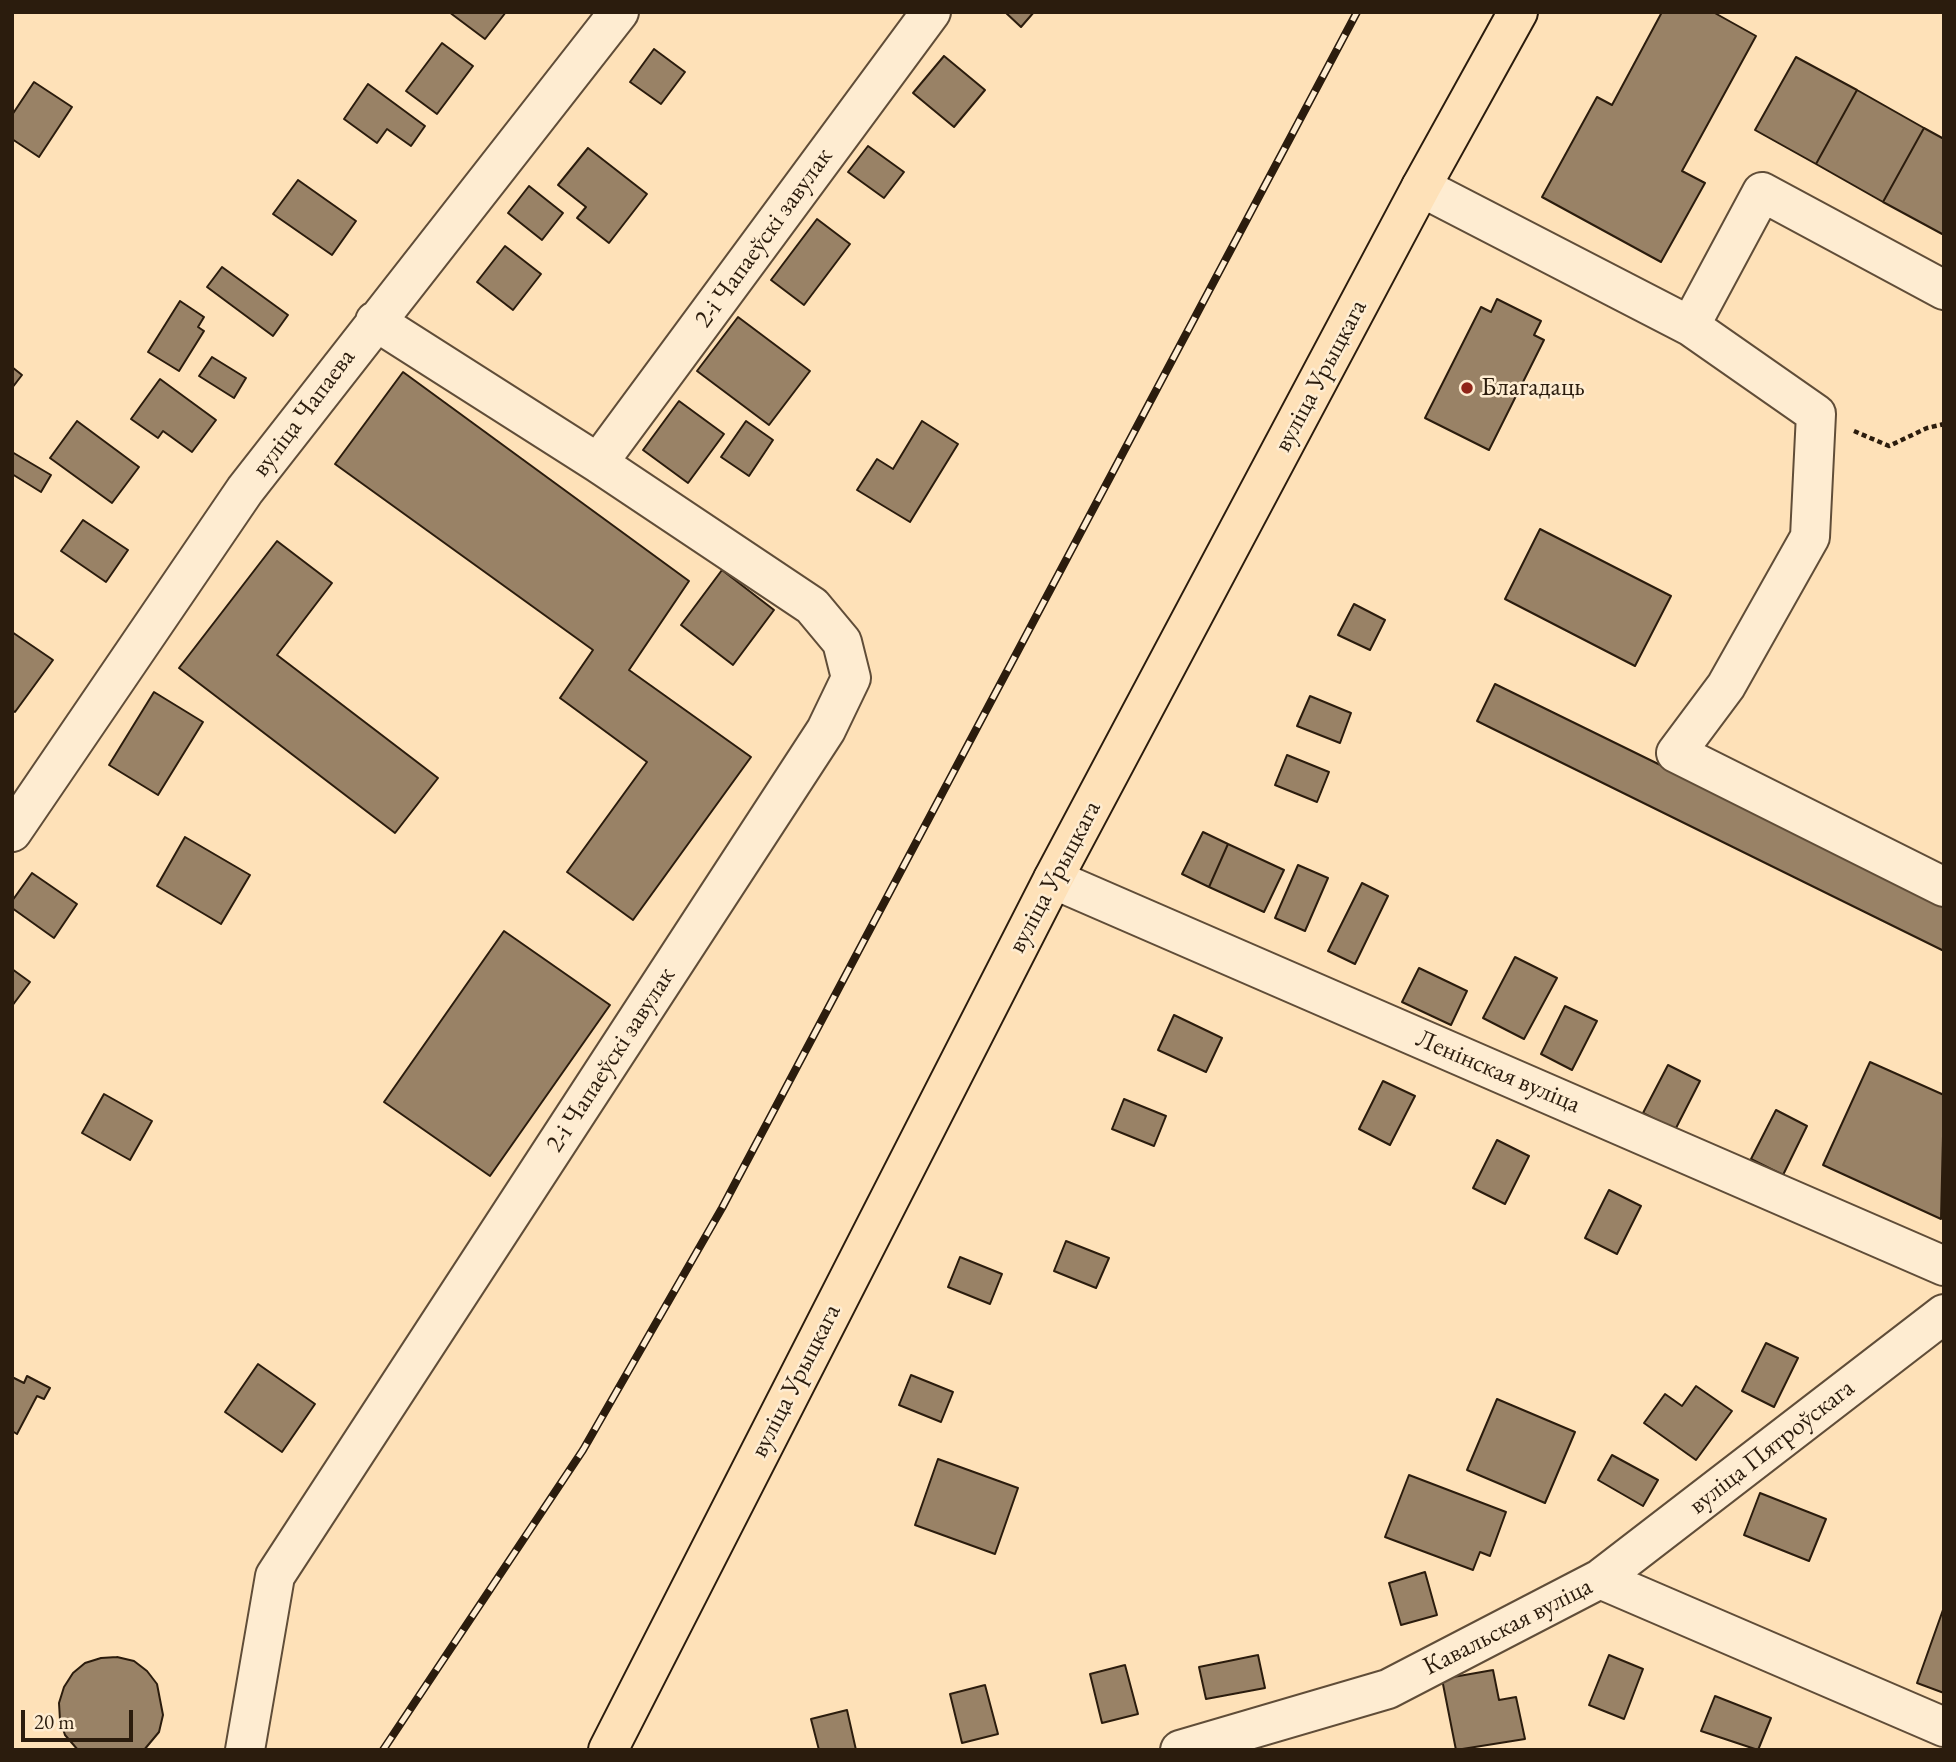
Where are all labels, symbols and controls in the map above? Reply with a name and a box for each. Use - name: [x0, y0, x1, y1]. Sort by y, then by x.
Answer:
- street label: 2-і Чапаеўскі завулак: [688, 142, 840, 334]
- street label: вуліца Урыцкага: [1268, 294, 1374, 458]
- street label: вуліца Чапаева: [246, 343, 362, 483]
- place label: Благадаць: [1481, 372, 1585, 404]
- marker: Благадаць: [1459, 380, 1475, 396]
- street label: вуліца Урыцкага: [1002, 795, 1108, 959]
- street label: 2-і Чапаеўскі завулак: [539, 961, 683, 1159]
- street label: Ленінская вуліца: [1411, 1023, 1585, 1121]
- street label: вуліца Урыцкага: [744, 1299, 848, 1463]
- street label: вуліца Пятроўскага: [1683, 1373, 1861, 1521]
- street label: Кавальская вуліца: [1418, 1571, 1598, 1683]
- scale bar: [24, 1696, 136, 1740]
- text: 20 m: [34, 1708, 75, 1735]

